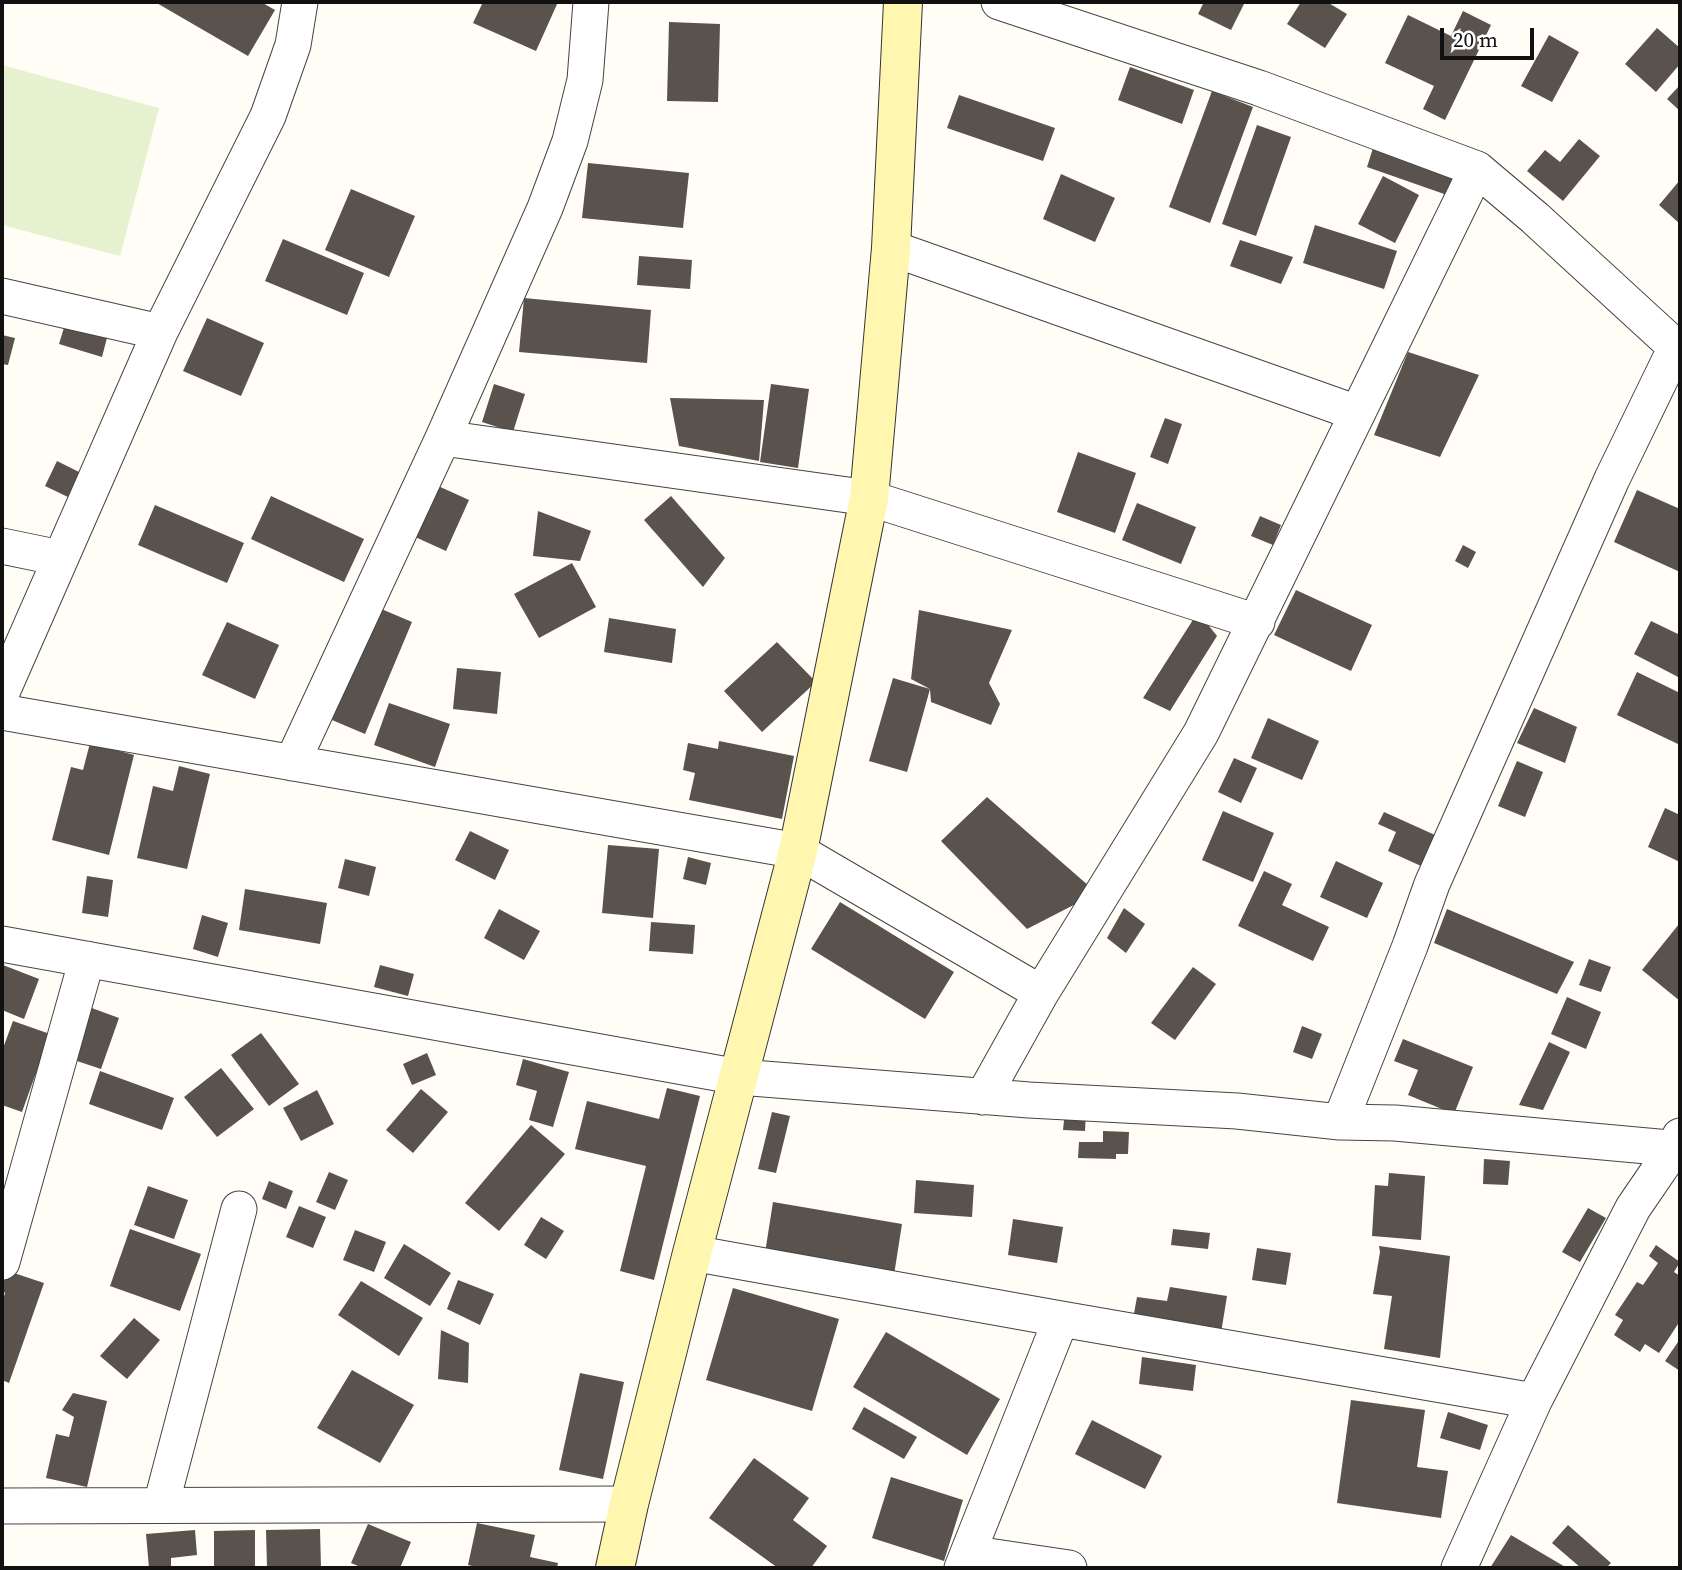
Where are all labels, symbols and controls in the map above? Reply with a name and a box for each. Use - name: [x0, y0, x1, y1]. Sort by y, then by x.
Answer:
- scale bar: [1444, 14, 1538, 58]
- text: 20 m: [1453, 25, 1498, 54]

